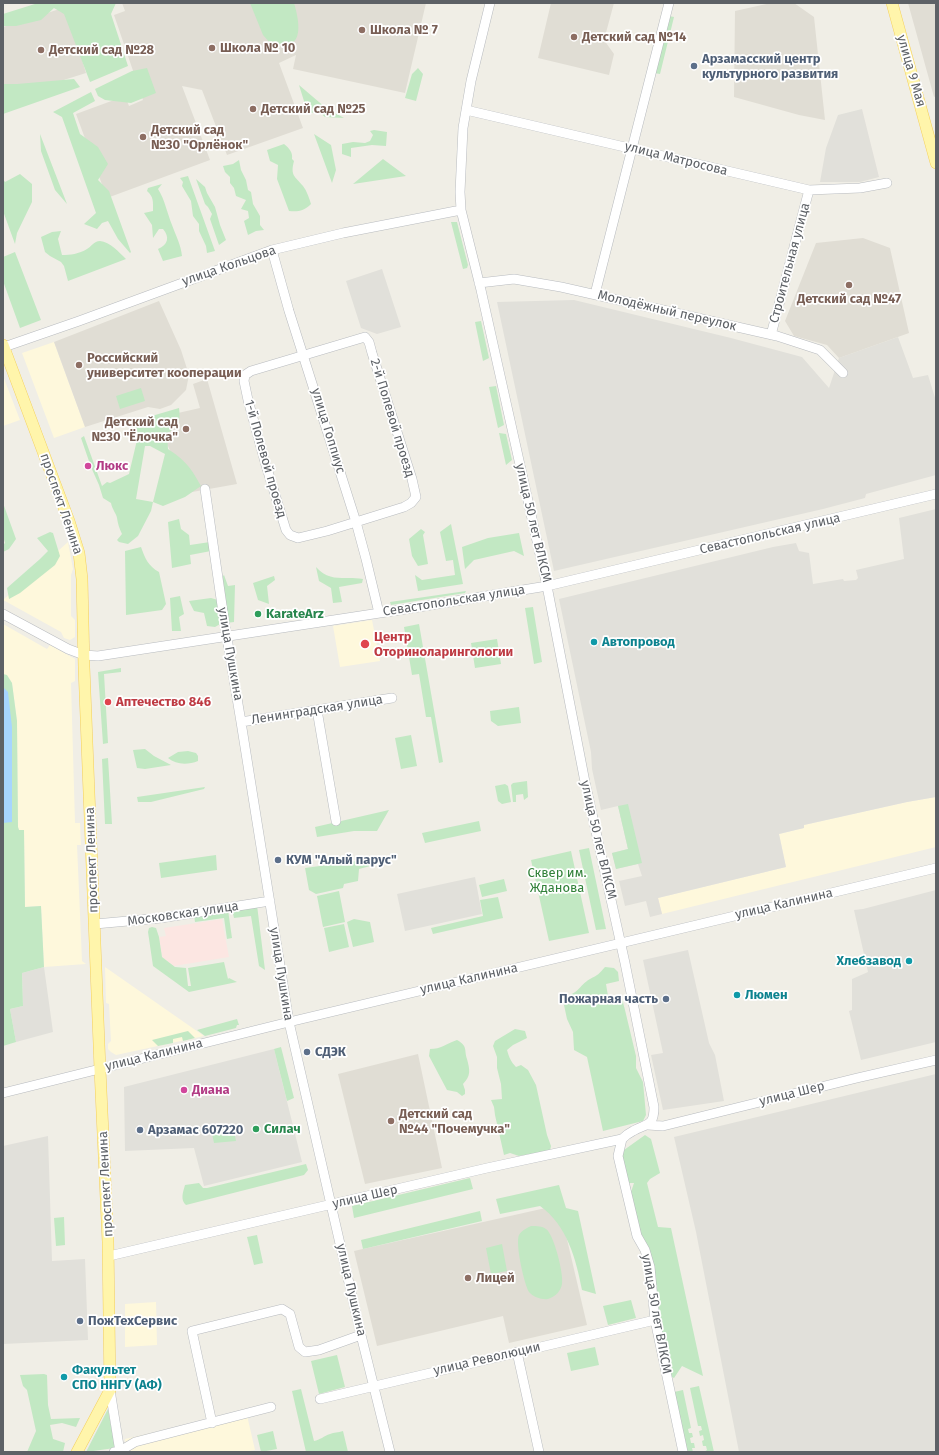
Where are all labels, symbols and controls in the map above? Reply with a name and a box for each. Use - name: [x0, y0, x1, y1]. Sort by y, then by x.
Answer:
- place label: Школа № 7: [370, 22, 438, 38]
- marker: Школа № 7: [357, 25, 367, 35]
- place label: Детский сад №14: [582, 29, 686, 45]
- marker: Детский сад №14: [569, 32, 579, 42]
- street label: улица 9 Мая: [893, 33, 929, 109]
- place label: Школа № 10: [220, 40, 295, 56]
- place label: Детский сад №28: [49, 42, 154, 58]
- marker: Школа № 10: [207, 43, 217, 53]
- marker: Детский сад №28: [36, 45, 46, 55]
- place label: Арзамасский центр культурного развития: [702, 51, 838, 82]
- marker: Арзамасский центр культурного развития: [689, 61, 699, 71]
- place label: Детский сад №25: [261, 101, 366, 117]
- marker: Детский сад №25: [248, 104, 258, 114]
- place label: Детский сад №30 "Орлёнок": [151, 122, 248, 153]
- marker: Детский сад №30 "Орлёнок": [138, 132, 148, 142]
- street label: улица Матросова: [623, 139, 729, 179]
- street label: Строительная улица: [766, 201, 814, 325]
- street label: улица Кольцова: [180, 243, 278, 289]
- marker: Детский сад №47: [844, 280, 854, 290]
- street label: Молодёжный переулок: [596, 287, 738, 335]
- place label: Детский сад №47: [797, 291, 901, 307]
- place label: Российский университет кооперации: [87, 350, 242, 381]
- street label: 2-й Полевой проезд: [367, 357, 417, 479]
- marker: Российский университет кооперации: [74, 360, 84, 370]
- street label: улица Гоппиус: [308, 387, 348, 475]
- street label: 1-й Полевой проезд: [241, 398, 289, 520]
- place label: Детский сад №30 "Ёлочка": [91, 414, 178, 445]
- marker: Детский сад №30 "Ёлочка": [181, 424, 191, 434]
- street label: проспект Ленина: [36, 451, 86, 557]
- place label: Люкс: [96, 458, 128, 474]
- marker: Люкс: [83, 461, 93, 471]
- street label: улица 50 лет ВЛКСМ: [512, 462, 554, 584]
- street label: Севастопольская улица: [698, 510, 842, 558]
- street label: Севастопольская улица: [382, 582, 526, 620]
- street label: улица Пушкина: [214, 606, 246, 702]
- place label: KarateArz: [266, 606, 324, 622]
- marker: KarateArz: [253, 609, 263, 619]
- place label: Центр Оториноларингологии: [374, 629, 513, 660]
- place label: Автопровод: [602, 634, 675, 650]
- marker: Автопровод: [589, 637, 599, 647]
- marker: Центр Оториноларингологии: [359, 638, 371, 650]
- street label: Ленинградская улица: [250, 692, 384, 728]
- place label: Аптечество 846: [116, 694, 211, 710]
- marker: Аптечество 846: [103, 697, 113, 707]
- street label: улица 50 лет ВЛКСМ: [577, 779, 619, 901]
- street label: проспект Ленина: [82, 807, 102, 913]
- place label: КУМ "Алый парус": [286, 852, 397, 868]
- marker: КУМ "Алый парус": [273, 855, 283, 865]
- park label: Сквер им. Жданова: [527, 865, 587, 896]
- street label: улица Калинина: [734, 885, 834, 923]
- street label: Московская улица: [126, 898, 240, 930]
- street label: улица Пушкина: [266, 926, 296, 1022]
- place label: Хлебзавод: [836, 953, 901, 969]
- marker: Хлебзавод: [904, 956, 914, 966]
- street label: улица Калинина: [419, 960, 519, 998]
- place label: Люмен: [745, 987, 788, 1003]
- marker: Люмен: [732, 990, 742, 1000]
- place label: Пожарная часть: [559, 991, 658, 1007]
- marker: Пожарная часть: [661, 994, 671, 1004]
- street label: улица Калинина: [104, 1035, 204, 1075]
- place label: СДЭК: [315, 1044, 346, 1060]
- marker: СДЭК: [302, 1047, 312, 1057]
- street label: улица Шер: [758, 1078, 826, 1110]
- place label: Диана: [192, 1082, 230, 1098]
- marker: Диана: [179, 1085, 189, 1095]
- place label: Детский сад №44 "Почемучка": [399, 1106, 510, 1137]
- marker: Детский сад №44 "Почемучка": [386, 1116, 396, 1126]
- place label: Силач: [264, 1121, 301, 1137]
- place label: Арзамас 607220: [148, 1122, 243, 1138]
- marker: Силач: [251, 1124, 261, 1134]
- marker: Арзамас 607220: [135, 1125, 145, 1135]
- street label: проспект Ленина: [95, 1131, 117, 1237]
- street label: улица Шер: [331, 1182, 399, 1212]
- street label: улица Пушкина: [333, 1242, 369, 1338]
- street label: улица 50 лет ВЛКСМ: [638, 1253, 674, 1375]
- place label: Лицей: [476, 1270, 515, 1286]
- marker: Лицей: [463, 1273, 473, 1283]
- place label: ПожТехСервис: [88, 1313, 177, 1329]
- marker: ПожТехСервис: [75, 1316, 85, 1326]
- street label: улица Революции: [432, 1339, 542, 1379]
- place label: Факультет СПО ННГУ (АФ): [72, 1362, 162, 1393]
- marker: Факультет СПО ННГУ (АФ): [59, 1372, 69, 1382]

